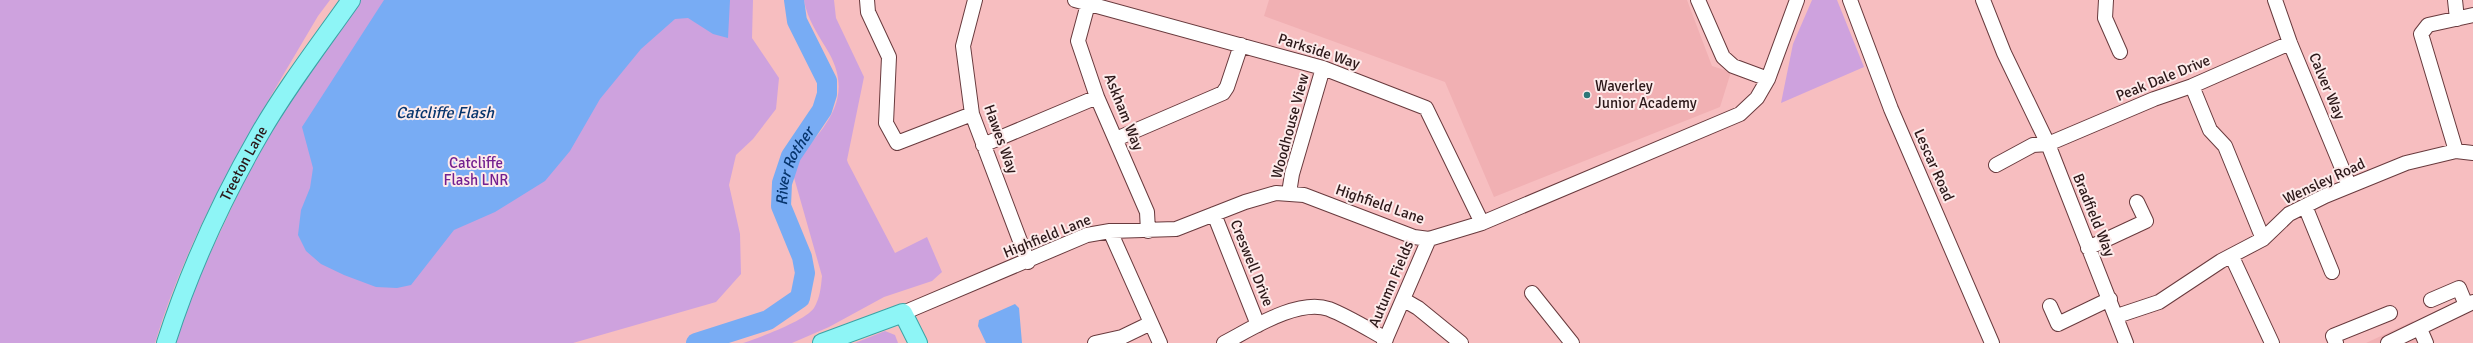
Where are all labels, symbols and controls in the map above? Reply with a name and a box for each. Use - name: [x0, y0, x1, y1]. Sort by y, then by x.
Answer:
- street label: Parkside Way: [1276, 29, 1362, 73]
- street label: Calver Way: [2305, 50, 2349, 122]
- street label: Peak Dale Drive: [2113, 51, 2213, 105]
- street label: Askham Way: [1100, 71, 1148, 153]
- street label: Woodhouse View: [1267, 71, 1313, 181]
- place label: Waverley Junior Academy: [1595, 77, 1697, 112]
- marker: Waverley Junior Academy: [1582, 90, 1592, 100]
- street label: Hawes Way: [980, 102, 1022, 176]
- water label: Catcliffe Flash: [396, 103, 495, 123]
- water label: River Rother: [772, 122, 820, 206]
- street label: Treeton Lane: [216, 123, 271, 204]
- street label: Lescar Road: [1910, 126, 1958, 204]
- park label: Catcliffe Flash LNR: [444, 154, 508, 189]
- street label: Wensley Road: [2280, 154, 2368, 208]
- street label: Bradfield Way: [2069, 171, 2119, 259]
- street label: Highfield Lane: [1333, 180, 1427, 228]
- street label: Highfield Lane: [1001, 210, 1093, 262]
- street label: Creswell Drive: [1226, 217, 1278, 309]
- street label: Autumn Fields: [1365, 238, 1417, 330]

